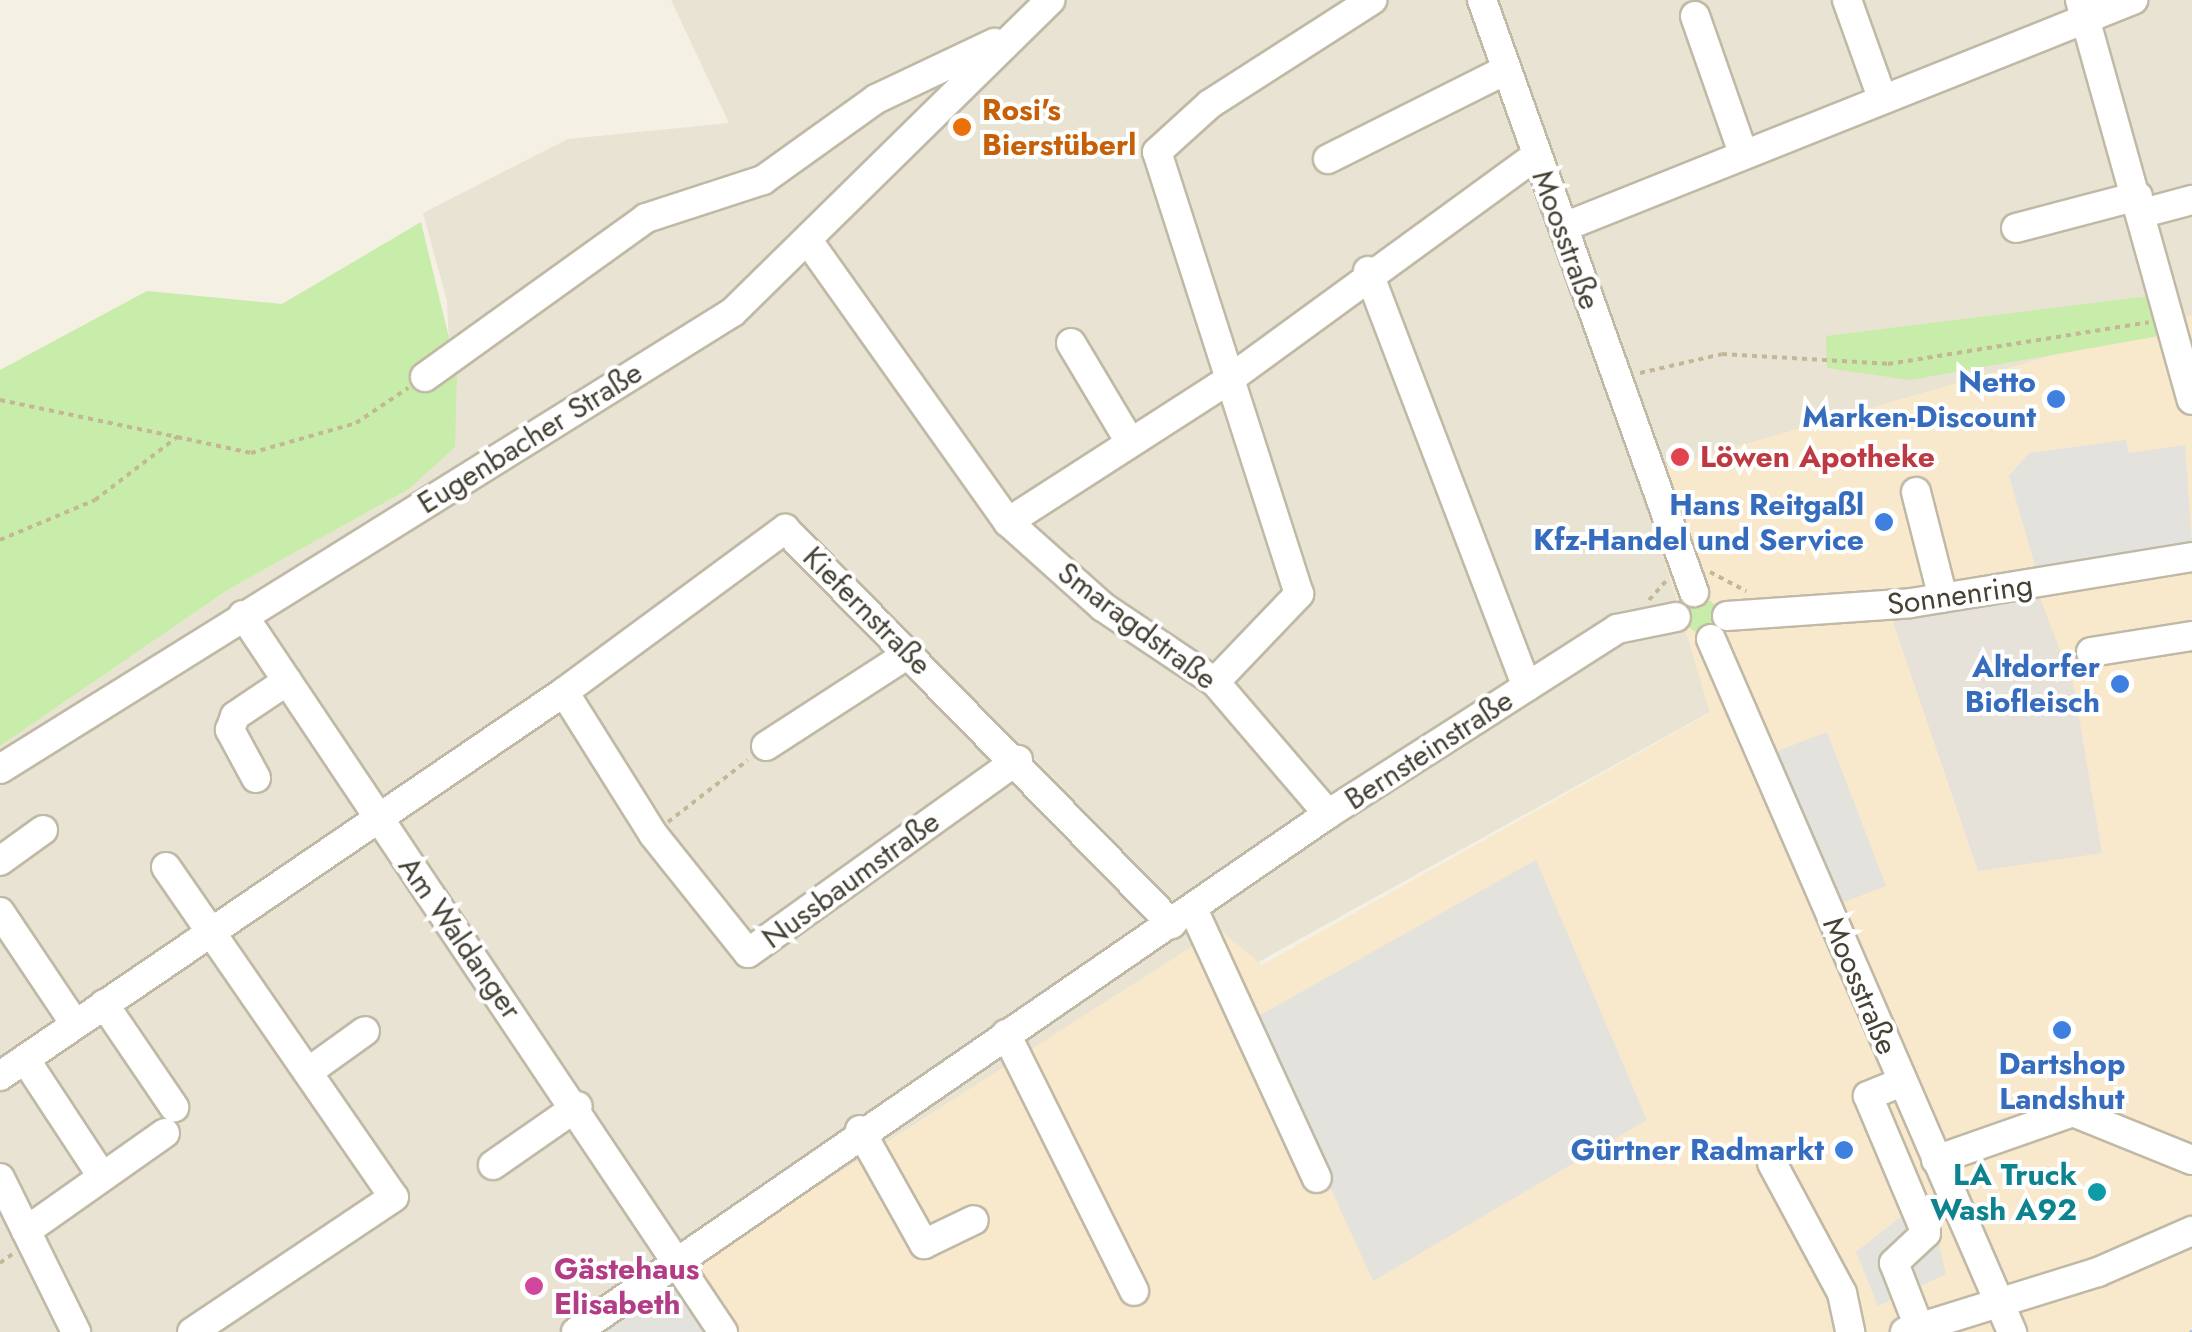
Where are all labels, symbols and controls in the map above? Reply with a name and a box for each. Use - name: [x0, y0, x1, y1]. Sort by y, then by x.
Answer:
- place label: Rosi's Bierstüberl: [982, 92, 1136, 162]
- marker: Rosi's Bierstüberl: [951, 116, 973, 138]
- street label: Moosstraße: [1524, 165, 1608, 315]
- street label: Eugenbacher Straße: [411, 354, 649, 522]
- place label: Netto Marken-Discount: [1802, 364, 2036, 434]
- marker: Netto Marken-Discount: [2045, 388, 2067, 410]
- place label: Löwen Apotheke: [1700, 439, 1935, 475]
- marker: Löwen Apotheke: [1669, 446, 1691, 468]
- place label: Hans Reitgaßl Kfz-Handel und Service: [1533, 487, 1864, 558]
- marker: Hans Reitgaßl Kfz-Handel und Service: [1873, 511, 1895, 533]
- street label: Kiefernstraße: [795, 539, 939, 683]
- street label: Smaragdstraße: [1050, 555, 1224, 697]
- street label: Sonnenring: [1885, 567, 2035, 623]
- place label: Altdorfer Biofleisch: [1965, 649, 2100, 720]
- marker: Altdorfer Biofleisch: [2109, 673, 2131, 695]
- street label: Bernsteinstraße: [1338, 682, 1520, 818]
- street label: Nussbaumstraße: [755, 804, 947, 956]
- street label: Am Waldanger: [391, 850, 529, 1026]
- street label: Moosstraße: [1815, 912, 1905, 1060]
- marker: Dartshop Landshut: [2051, 1019, 2073, 1041]
- place label: Dartshop Landshut: [1999, 1046, 2125, 1116]
- place label: Gürtner Radmarkt: [1571, 1132, 1824, 1168]
- marker: Gürtner Radmarkt: [1833, 1139, 1855, 1161]
- place label: LA Truck Wash A92: [1930, 1157, 2077, 1228]
- marker: LA Truck Wash A92: [2086, 1181, 2108, 1203]
- place label: Gästehaus Elisabeth: [554, 1251, 699, 1322]
- marker: Gästehaus Elisabeth: [523, 1275, 545, 1297]

